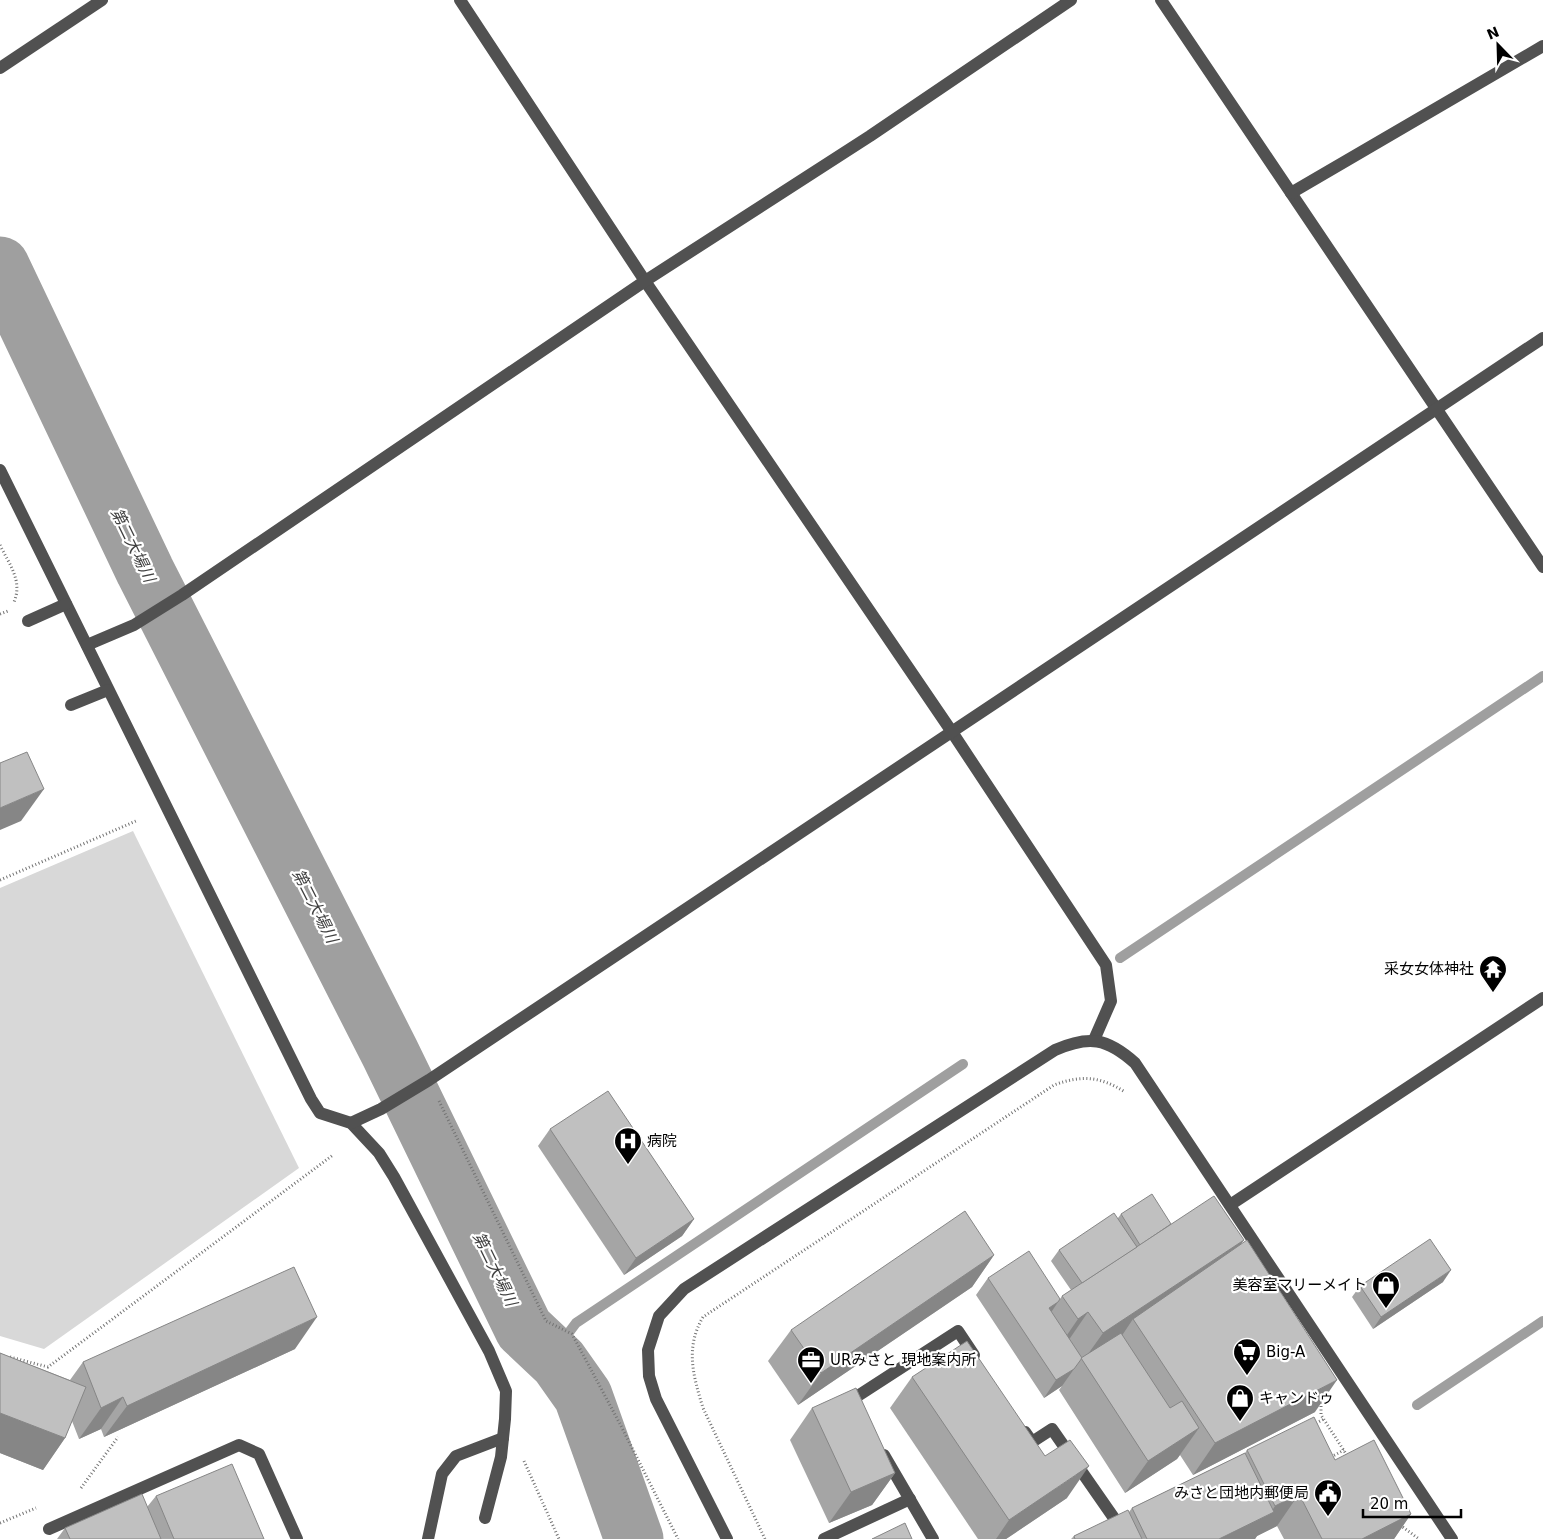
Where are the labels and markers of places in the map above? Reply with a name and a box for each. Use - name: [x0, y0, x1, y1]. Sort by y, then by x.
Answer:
- temple icon: 采女女体神社: [1478, 954, 1508, 993]
- place label: 采女女体神社: [1384, 960, 1474, 978]
- hospital icon: 病院: [613, 1126, 643, 1165]
- place label: 病院: [647, 1132, 677, 1150]
- shop icon: 美容室マリーメイト: [1371, 1270, 1401, 1309]
- place label: 美容室マリーメイト: [1233, 1276, 1367, 1294]
- supermarket icon: Big-A: [1232, 1337, 1262, 1376]
- place label: Big-A: [1266, 1343, 1306, 1361]
- office icon: URみさと 現地案内所: [796, 1345, 826, 1384]
- place label: URみさと 現地案内所: [830, 1351, 976, 1369]
- shop icon: キャンドゥ: [1225, 1383, 1255, 1422]
- place label: キャンドゥ: [1259, 1389, 1334, 1407]
- public building icon: みさと団地内郵便局: [1313, 1478, 1343, 1517]
- place label: みさと団地内郵便局: [1174, 1484, 1309, 1502]

